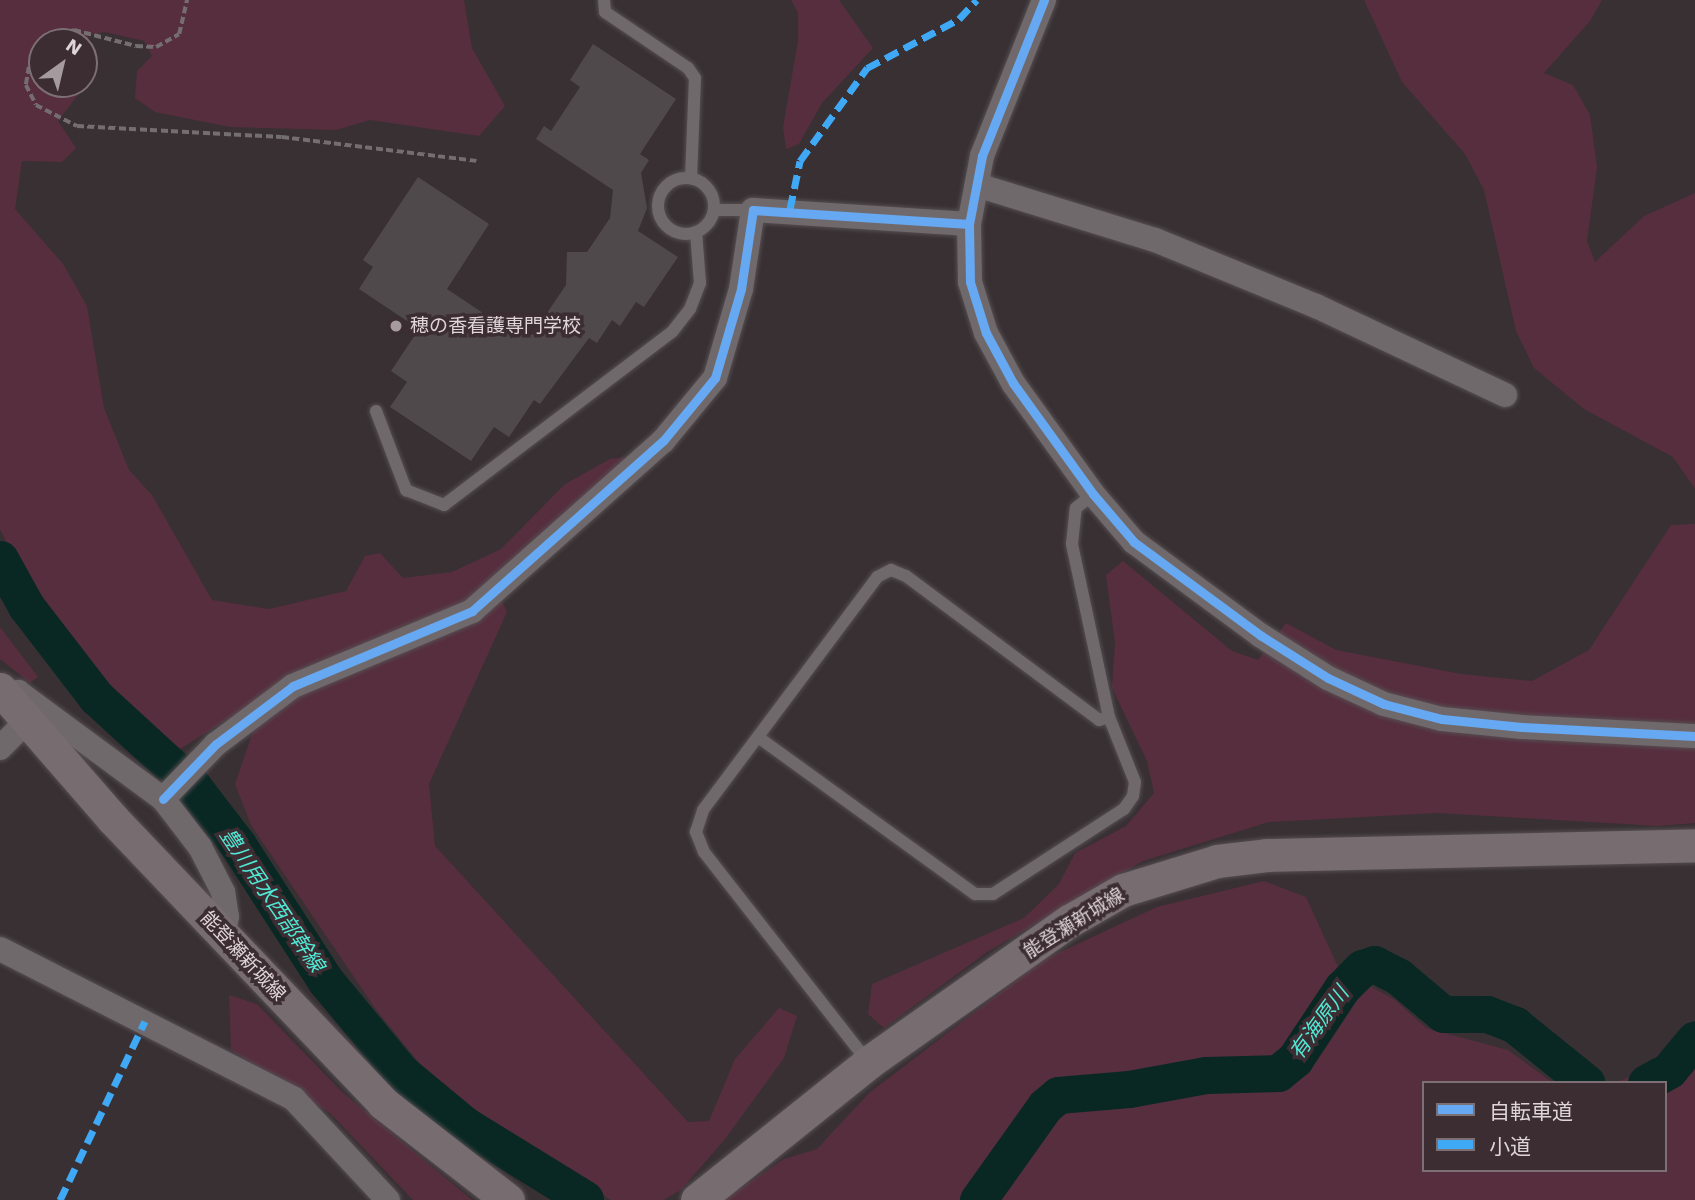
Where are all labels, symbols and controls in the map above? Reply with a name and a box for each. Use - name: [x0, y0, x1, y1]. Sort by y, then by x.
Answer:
- north arrow: [28, 28, 98, 98]
- text: N: [62, 33, 86, 60]
- place label: 穂の香看護専門学校: [410, 315, 581, 337]
- marker: 穂の香看護専門学校: [388, 318, 404, 334]
- water label: 豊川用水西部幹線: [215, 823, 329, 977]
- street label: 能登瀬新城線: [1020, 883, 1128, 963]
- street label: 能登瀬新城線: [196, 907, 290, 1005]
- water label: 有海原川: [1284, 982, 1354, 1064]
- legend: [1422, 1081, 1667, 1172]
- text: 自転車道: [1489, 1099, 1573, 1124]
- text: 小道: [1489, 1134, 1531, 1159]

